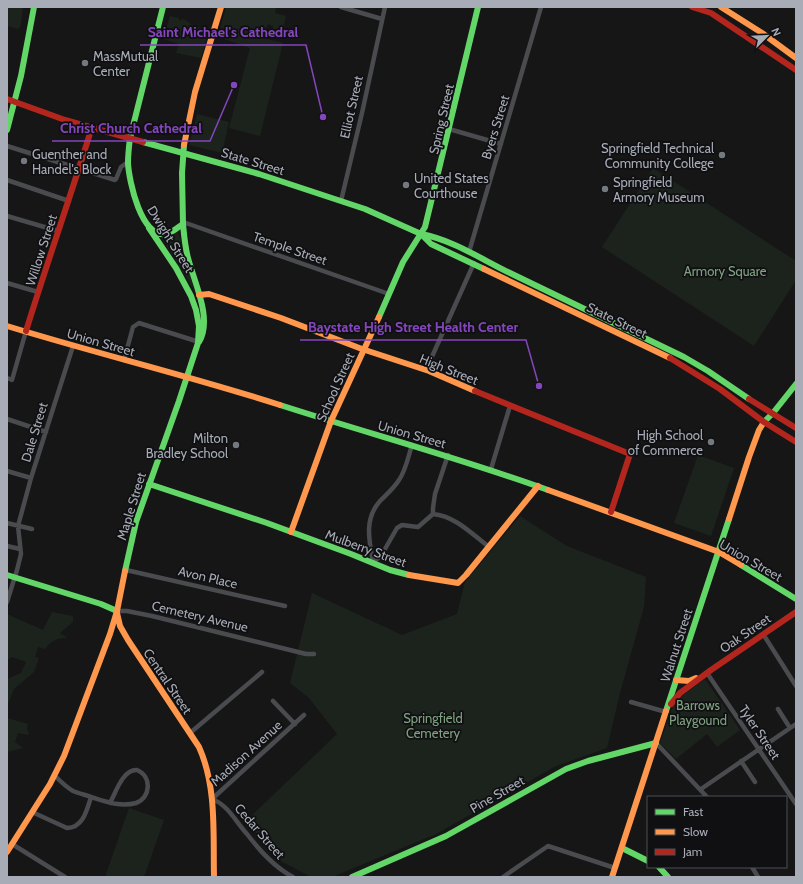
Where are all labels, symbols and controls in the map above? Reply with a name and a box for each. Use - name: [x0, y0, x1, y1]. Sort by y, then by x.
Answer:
- north arrow: [747, 16, 787, 56]
- callout: Saint Michael's Cathedral: [140, 19, 306, 45]
- text: Saint Michael's Cathedral: [148, 23, 299, 41]
- text: N: [768, 26, 784, 38]
- place label: MassMutual Center: [93, 48, 158, 79]
- marker: MassMutual Center: [80, 58, 90, 68]
- street label: Elliot Street: [336, 73, 366, 140]
- street label: Spring Street: [425, 82, 457, 156]
- street label: Byers Street: [478, 92, 513, 161]
- callout: Christ Church Cathedral: [52, 115, 210, 141]
- text: Christ Church Cathedral: [60, 119, 202, 137]
- place label: Springfield Technical Community College: [601, 140, 714, 171]
- street label: State Street: [219, 144, 287, 178]
- place label: Guenther and Handel's Block: [32, 146, 112, 177]
- marker: Springfield Technical Community College: [717, 150, 727, 160]
- marker: Guenther and Handel's Block: [19, 156, 29, 166]
- place label: United States Courthouse: [414, 170, 489, 201]
- place label: Springfield Armory Museum: [613, 174, 705, 205]
- marker: United States Courthouse: [401, 180, 411, 190]
- marker: Springfield Armory Museum: [600, 184, 610, 194]
- street label: Dwight Street: [144, 203, 198, 276]
- street label: Willow Street: [22, 212, 60, 288]
- street label: Temple Street: [251, 228, 330, 268]
- park label: Armory Square: [684, 263, 767, 279]
- street label: State Street: [584, 299, 650, 342]
- callout: Baystate High Street Health Center: [300, 314, 526, 340]
- text: Baystate High Street Health Center: [308, 318, 518, 336]
- street label: Union Street: [65, 325, 137, 360]
- street label: School Street: [313, 349, 358, 424]
- street label: High Street: [417, 350, 481, 388]
- street label: Dale Street: [17, 400, 51, 464]
- street label: Union Street: [376, 417, 448, 452]
- place label: High School of Commerce: [628, 427, 703, 458]
- place label: Milton Bradley School: [146, 430, 228, 461]
- marker: High School of Commerce: [706, 437, 716, 447]
- marker: Milton Bradley School: [231, 440, 241, 450]
- street label: Maple Street: [113, 470, 149, 542]
- street label: Mulberry Street: [323, 526, 409, 570]
- street label: Union Street: [717, 536, 786, 585]
- street label: Avon Place: [177, 562, 240, 592]
- street label: Cemetery Avenue: [150, 597, 250, 635]
- street label: Walnut Street: [657, 606, 696, 684]
- street label: Oak Street: [716, 610, 774, 656]
- street label: Central Street: [140, 645, 196, 717]
- park label: Barrows Playgound: [669, 697, 727, 728]
- street label: Tyler Street: [736, 702, 784, 763]
- park label: Springfield Cemetery: [403, 710, 463, 741]
- street label: Madison Avenue: [207, 717, 285, 789]
- street label: Pine Street: [467, 772, 528, 816]
- legend: [647, 796, 787, 868]
- street label: Cedar Street: [232, 800, 289, 863]
- text: Fast: [683, 804, 703, 819]
- text: Slow: [683, 824, 708, 839]
- text: Jam: [682, 844, 702, 859]

